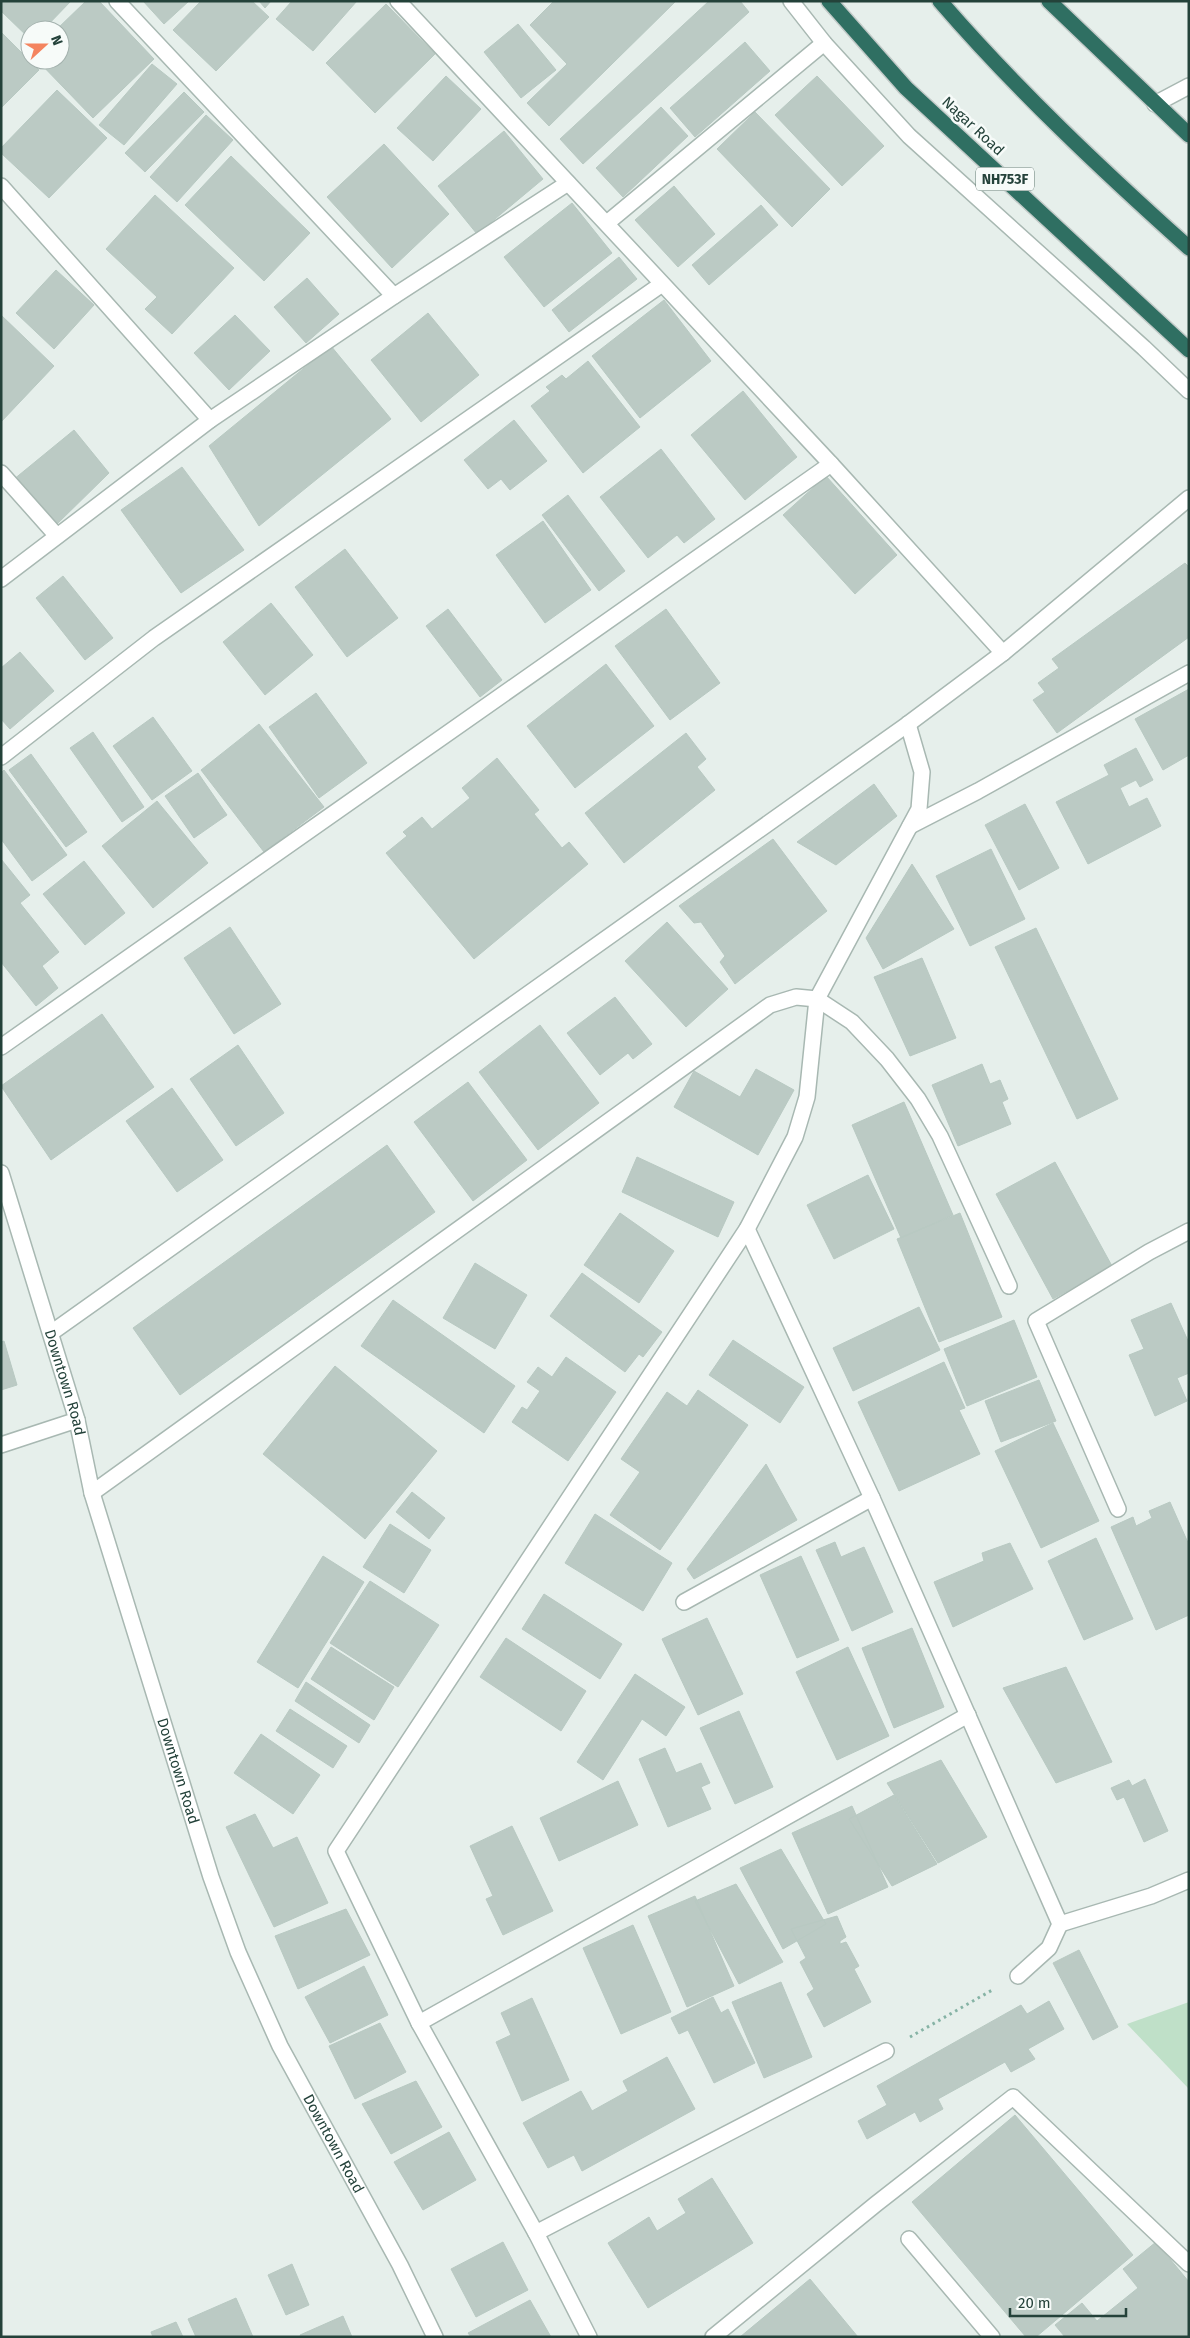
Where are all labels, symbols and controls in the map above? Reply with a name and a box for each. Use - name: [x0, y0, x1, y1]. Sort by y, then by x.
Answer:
- north arrow: [20, 20, 70, 70]
- text: N: [47, 33, 66, 48]
- street label: Nagar Road: [938, 93, 1008, 159]
- road number: NH753F: [976, 168, 1034, 190]
- street label: Downtown Road: [41, 1327, 89, 1437]
- street label: Downtown Road: [153, 1716, 203, 1826]
- street label: Downtown Road: [299, 2091, 368, 2196]
- scale bar: [1010, 2286, 1126, 2318]
- text: 20 m: [1018, 2294, 1051, 2312]

